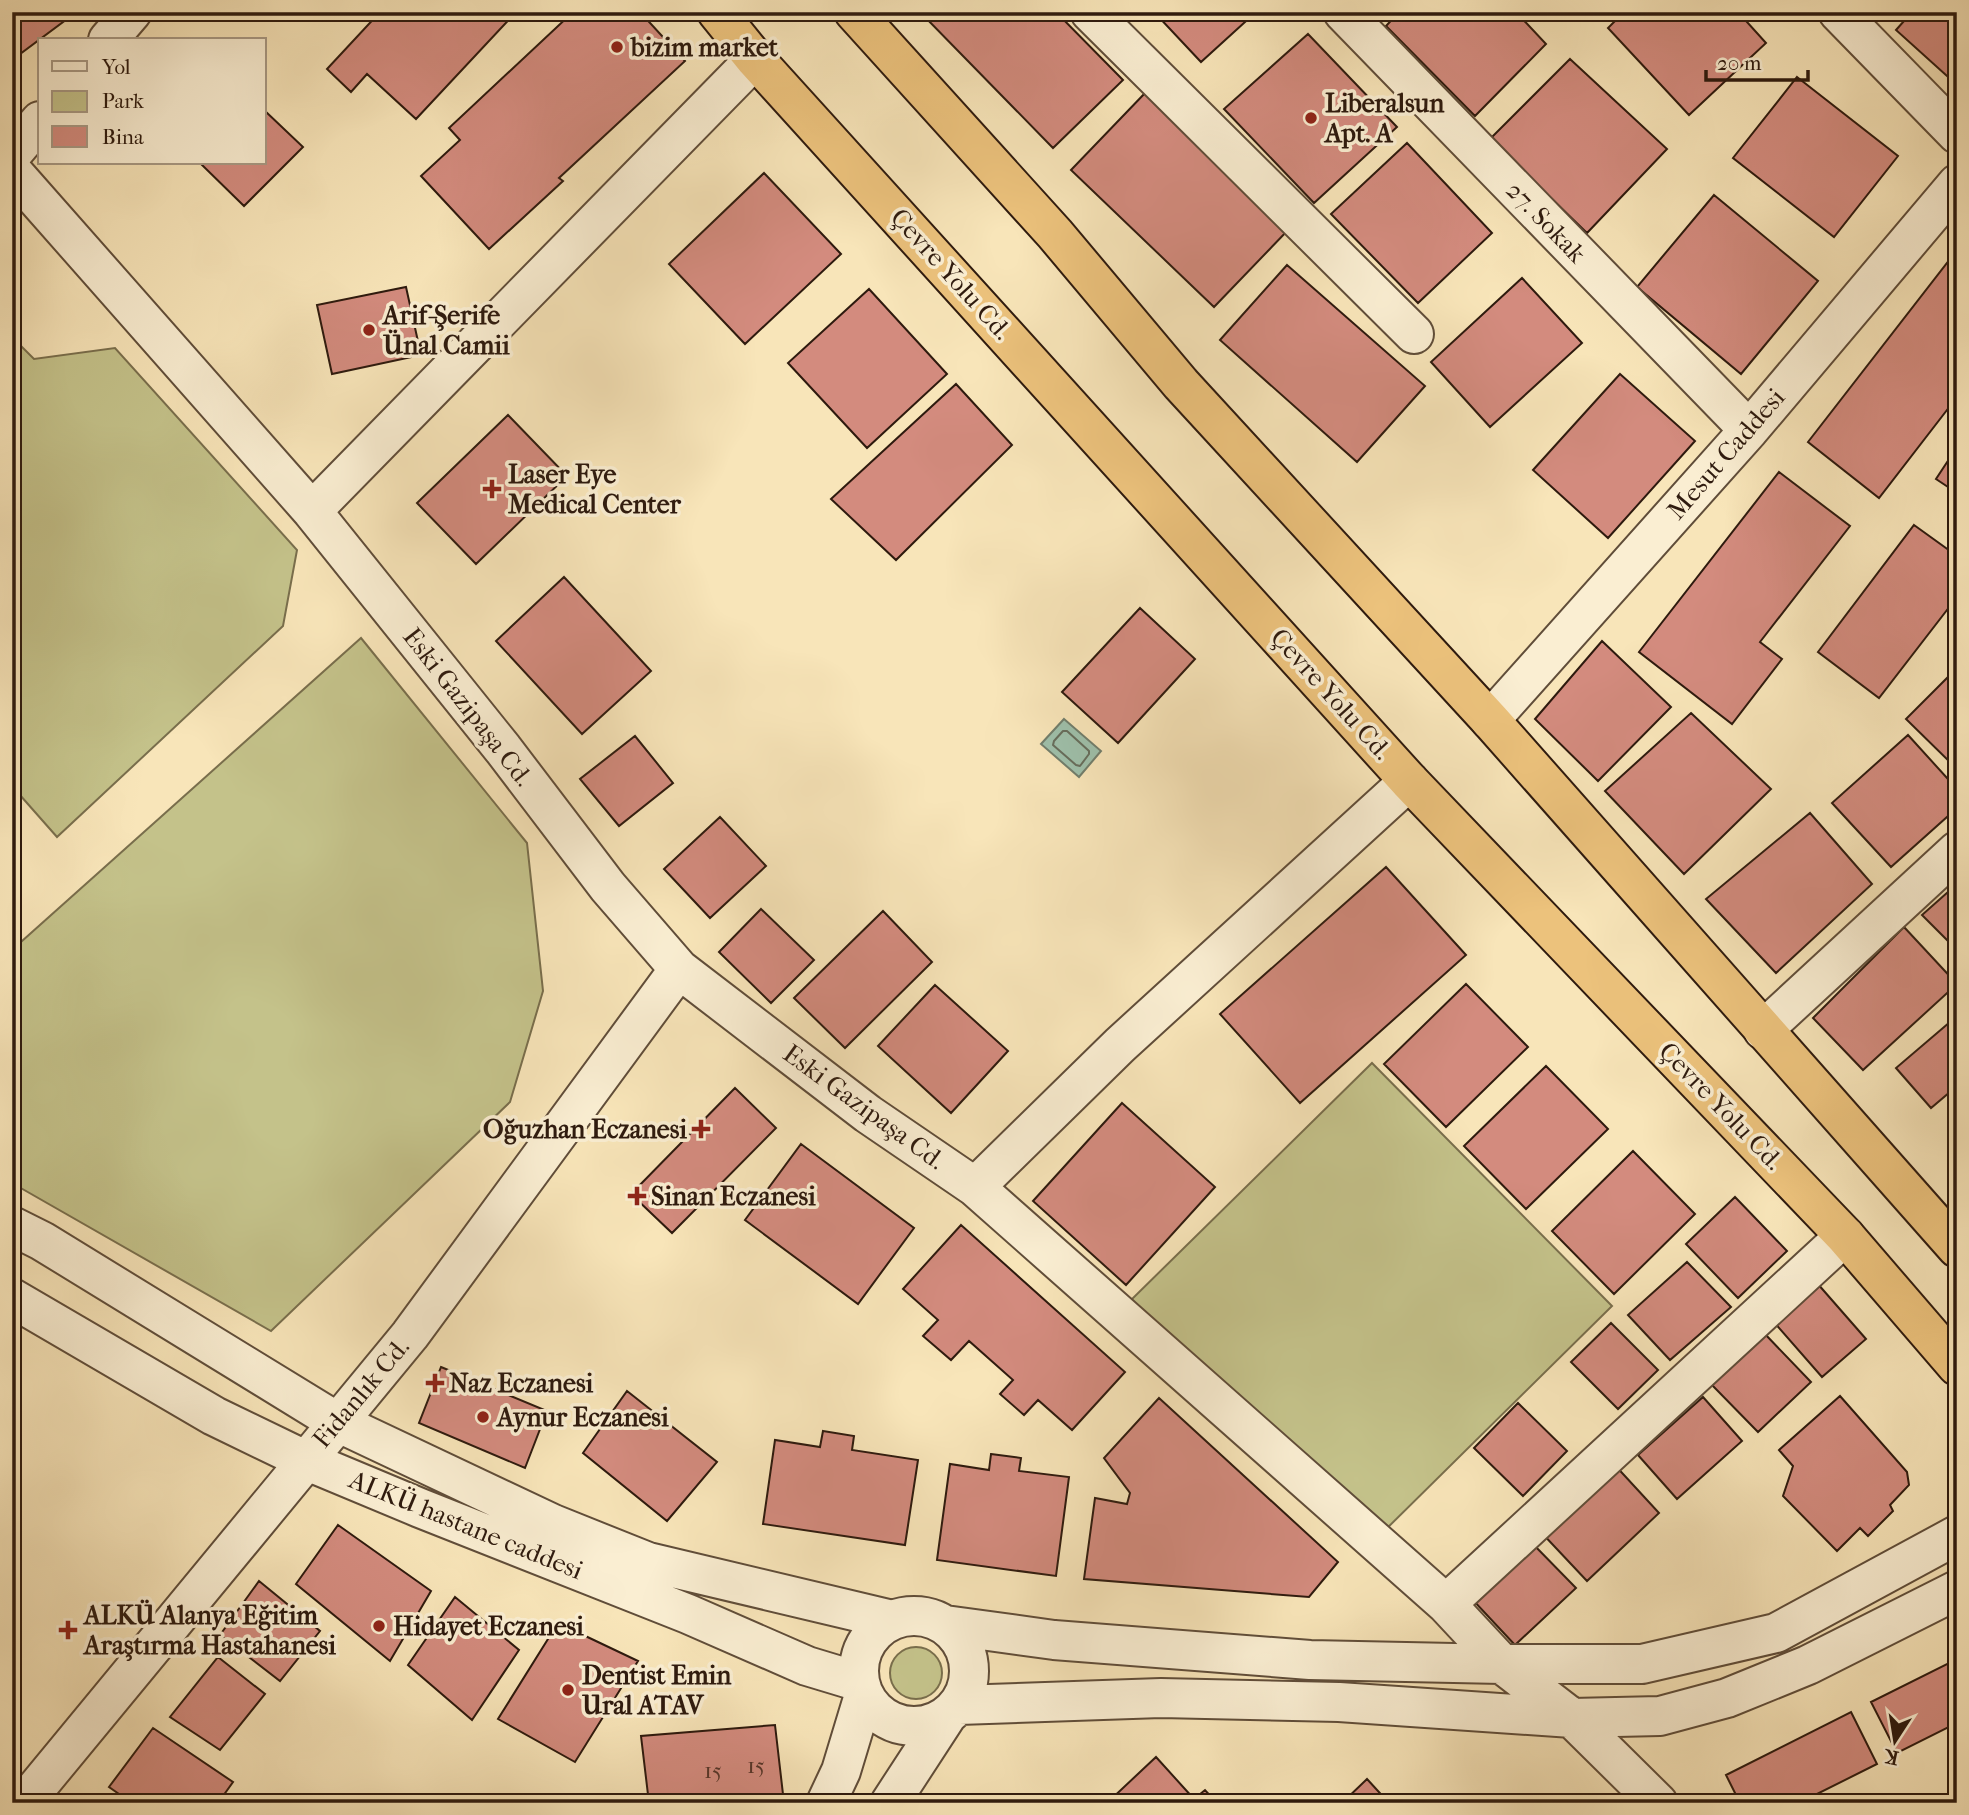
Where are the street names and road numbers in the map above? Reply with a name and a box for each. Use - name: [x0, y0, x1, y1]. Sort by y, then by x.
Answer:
- street label: 27. Sokak: [1500, 175, 1593, 270]
- street label: Çevre Yolu Cd.: [884, 202, 1018, 346]
- street label: Mesut Caddesi: [1661, 382, 1792, 526]
- street label: Eski Gazipaşa Cd.: [397, 622, 539, 792]
- street label: Çevre Yolu Cd.: [1264, 622, 1398, 766]
- street label: Çevre Yolu Cd.: [1652, 1036, 1790, 1176]
- street label: Eski Gazipaşa Cd.: [777, 1038, 951, 1176]
- street label: Fidanlık Cd.: [306, 1332, 416, 1454]
- street label: ALKÜ hastane caddesi: [344, 1464, 588, 1586]

